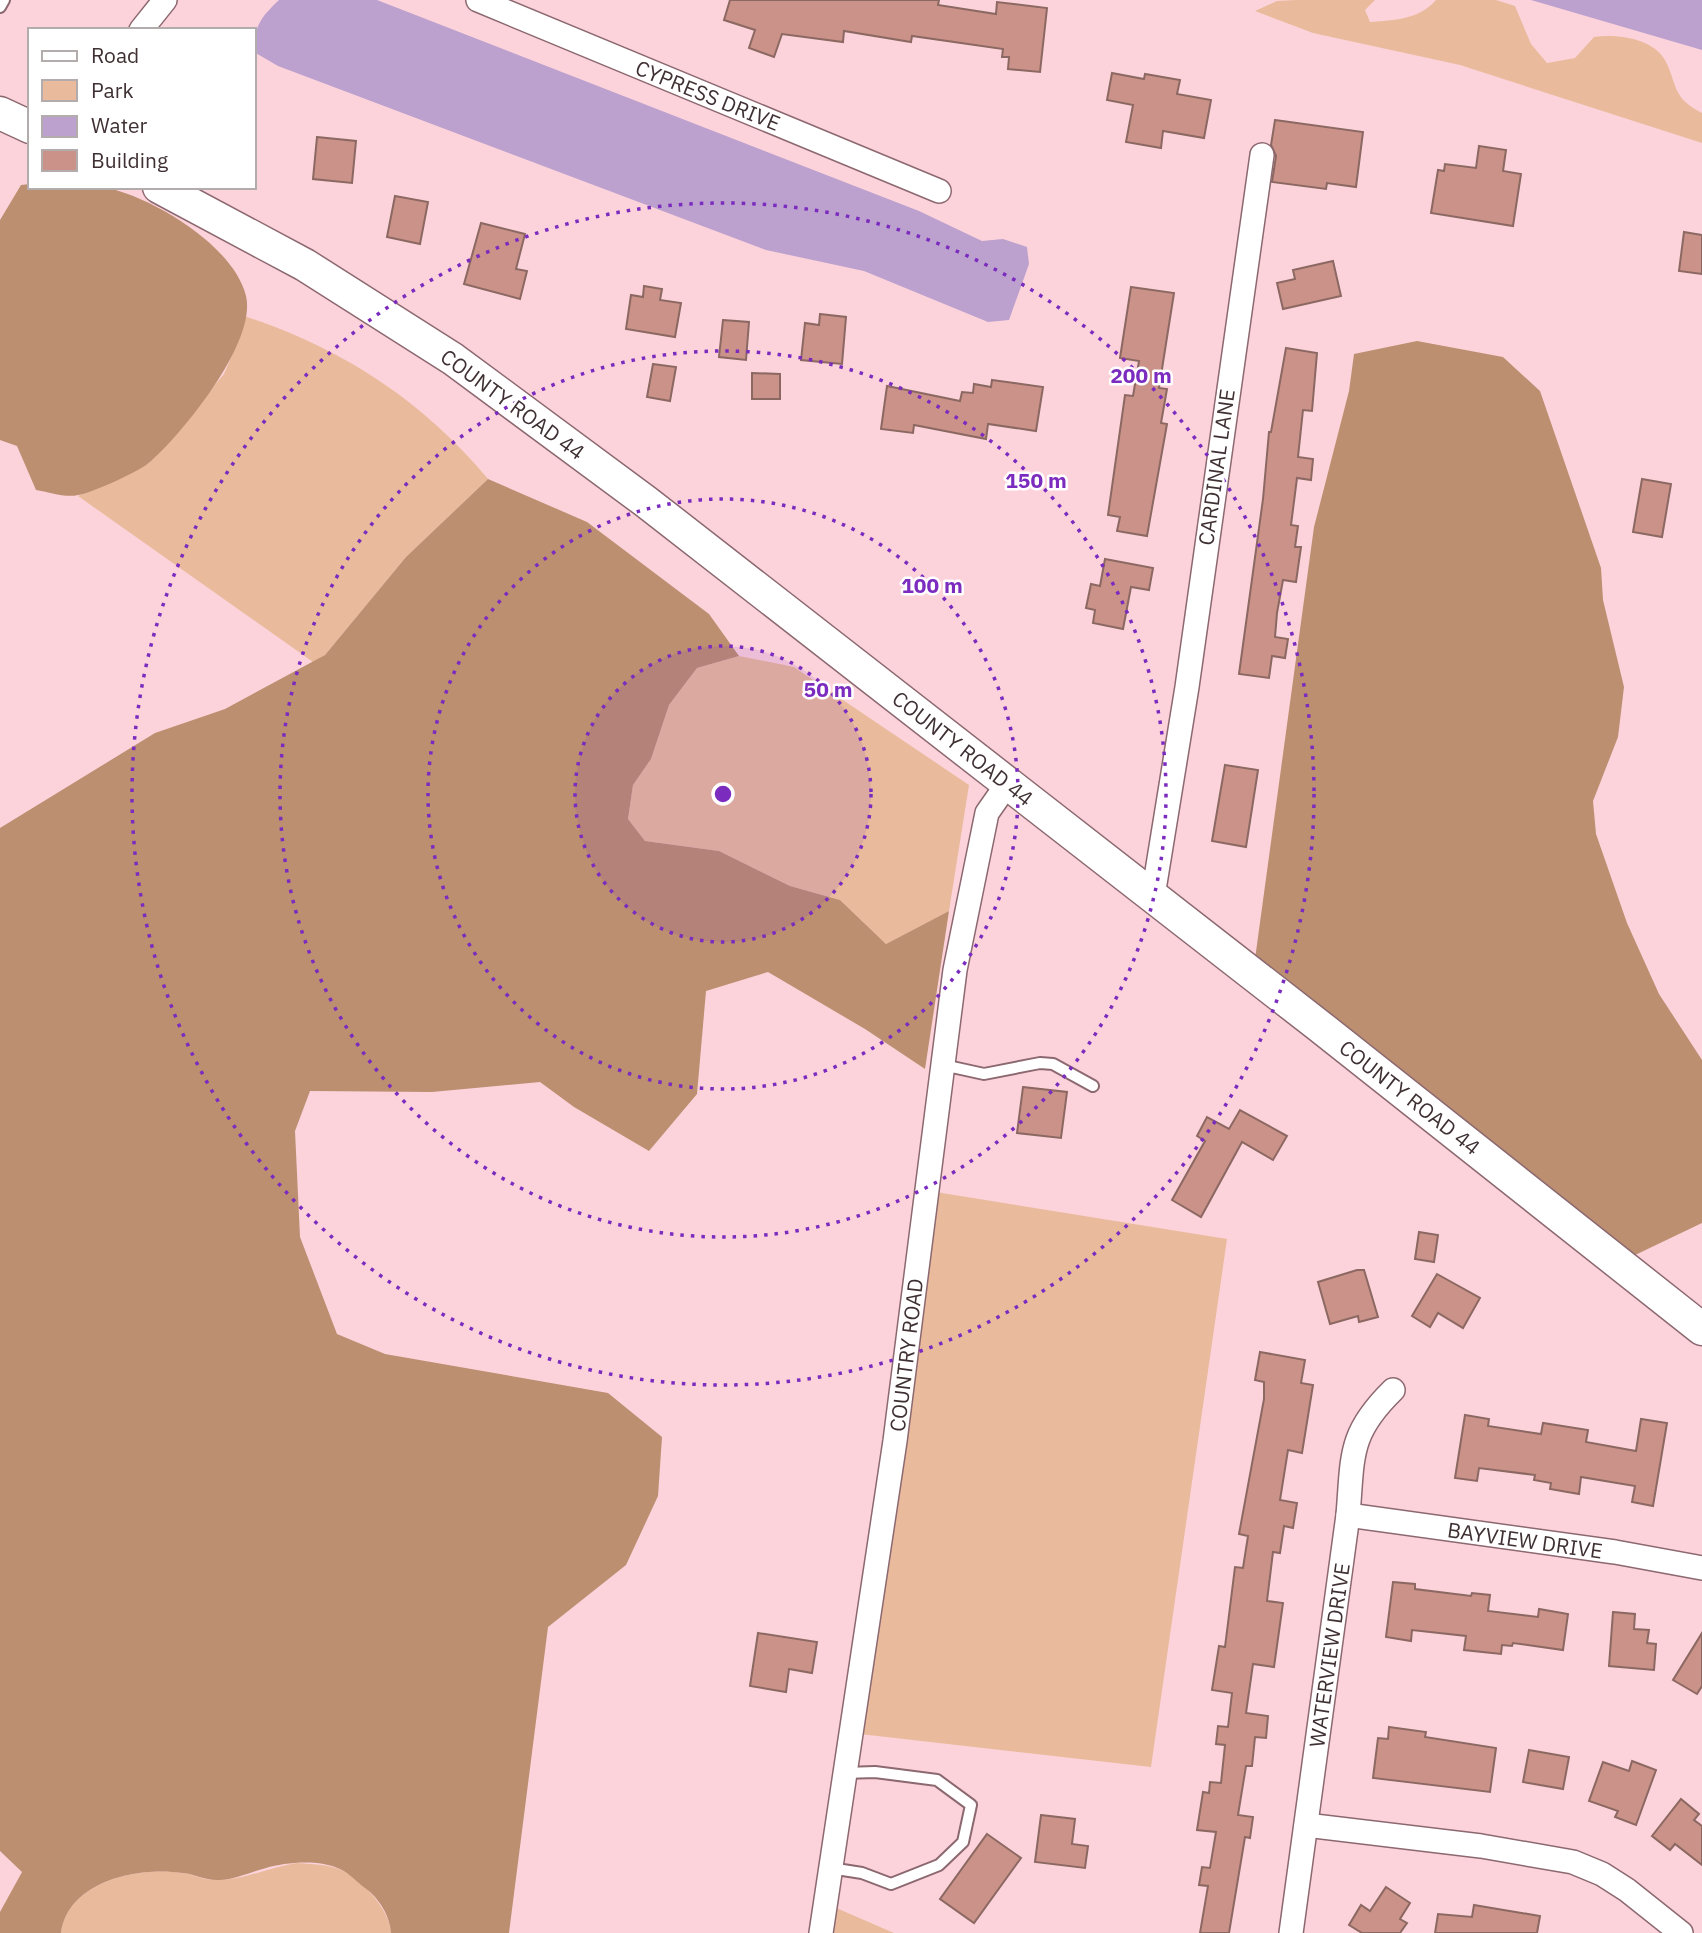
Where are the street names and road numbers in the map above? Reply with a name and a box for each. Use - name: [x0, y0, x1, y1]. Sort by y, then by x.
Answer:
- street label: CYPRESS DRIVE: [631, 53, 785, 137]
- street label: COUNTY ROAD 44: [435, 342, 591, 466]
- street label: CARDINAL LANE: [1191, 387, 1241, 547]
- street label: COUNTY ROAD 44: [887, 684, 1039, 812]
- street label: COUNTY ROAD 44: [1334, 1033, 1486, 1161]
- street label: COUNTRY ROAD: [883, 1277, 929, 1433]
- street label: BAYVIEW DRIVE: [1446, 1515, 1604, 1565]
- street label: WATERVIEW DRIVE: [1302, 1561, 1356, 1749]

